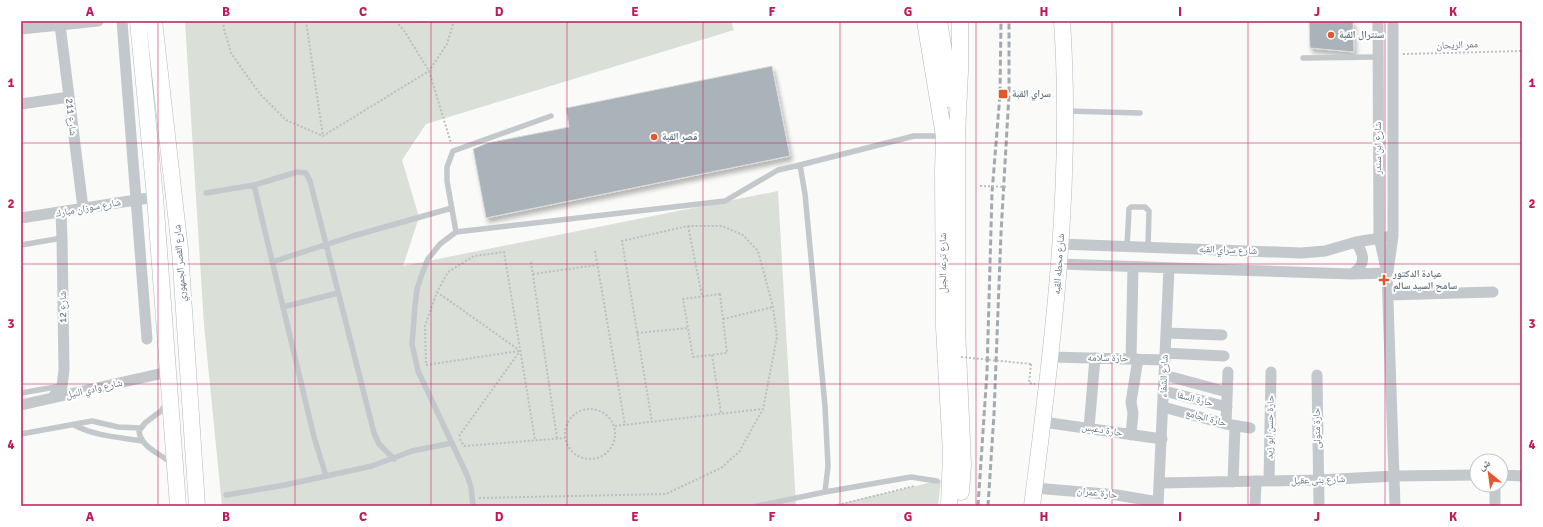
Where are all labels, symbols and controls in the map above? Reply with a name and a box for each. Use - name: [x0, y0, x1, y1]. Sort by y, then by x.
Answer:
- text: A: [86, 4, 95, 20]
- text: B: [222, 4, 230, 20]
- text: C: [359, 4, 367, 20]
- text: D: [495, 4, 504, 20]
- text: E: [631, 4, 639, 20]
- text: F: [769, 4, 776, 20]
- text: G: [904, 4, 912, 20]
- text: H: [1040, 4, 1048, 20]
- text: I: [1178, 4, 1182, 20]
- text: J: [1314, 4, 1320, 20]
- text: K: [1449, 4, 1457, 20]
- place label: سنترال القبة: [1339, 29, 1384, 41]
- marker: سنترال القبة: [1326, 30, 1336, 40]
- street label: ممر الريحان: [1436, 38, 1479, 52]
- text: 1: [7, 75, 15, 91]
- text: 1: [1528, 75, 1536, 91]
- marker: سراي القبة: [997, 88, 1009, 100]
- place label: سراي القبة: [1012, 88, 1051, 101]
- street label: شارع 211: [63, 98, 79, 137]
- street label: شارع ابن سندر: [1372, 121, 1384, 175]
- place label: قصر القبة: [662, 131, 698, 143]
- marker: قصر القبة: [649, 132, 659, 142]
- text: 2: [7, 196, 15, 212]
- street label: شارع سوزان مبارك: [54, 196, 122, 220]
- text: 2: [1528, 196, 1536, 212]
- street label: شارع القصر الجمهوري: [171, 223, 190, 302]
- street label: شارع ترعه الجبل: [937, 232, 949, 293]
- street label: شارع محطه القبه: [1051, 233, 1067, 295]
- street label: شارع سراي القبه: [1199, 243, 1258, 259]
- place label: عيادة الدكتور سامح السيد سالم: [1392, 268, 1457, 293]
- marker: عيادة الدكتور سامح السيد سالم: [1378, 274, 1390, 286]
- street label: شارع 12: [57, 290, 69, 323]
- text: 3: [7, 316, 15, 332]
- text: 3: [1528, 316, 1536, 332]
- street label: حارة سلامه: [1087, 352, 1129, 364]
- street label: شارع الشفاء: [1157, 354, 1171, 398]
- street label: شارع وادي النيل: [65, 377, 124, 403]
- street label: حارة السقا: [1176, 389, 1215, 409]
- street label: حارة حسن ابو زيد: [1263, 394, 1277, 459]
- street label: حارة الجامع: [1184, 407, 1228, 429]
- street label: حارة متولى: [1311, 407, 1323, 449]
- street label: حارة دعبس: [1081, 421, 1124, 439]
- text: 4: [7, 437, 15, 453]
- text: 4: [1528, 437, 1536, 453]
- north arrow: [1469, 453, 1509, 493]
- text: ش: [1476, 456, 1493, 474]
- street label: شارع بنى عقيل: [1291, 473, 1346, 487]
- street label: حارة عمران: [1076, 485, 1118, 501]
- text: A: [86, 509, 95, 525]
- text: B: [222, 509, 230, 525]
- text: C: [359, 509, 367, 525]
- text: D: [495, 509, 504, 525]
- text: E: [631, 509, 639, 525]
- text: F: [769, 509, 776, 525]
- text: G: [904, 509, 912, 525]
- text: H: [1040, 509, 1048, 525]
- text: I: [1178, 509, 1182, 525]
- text: J: [1314, 509, 1320, 525]
- text: K: [1449, 509, 1457, 525]

